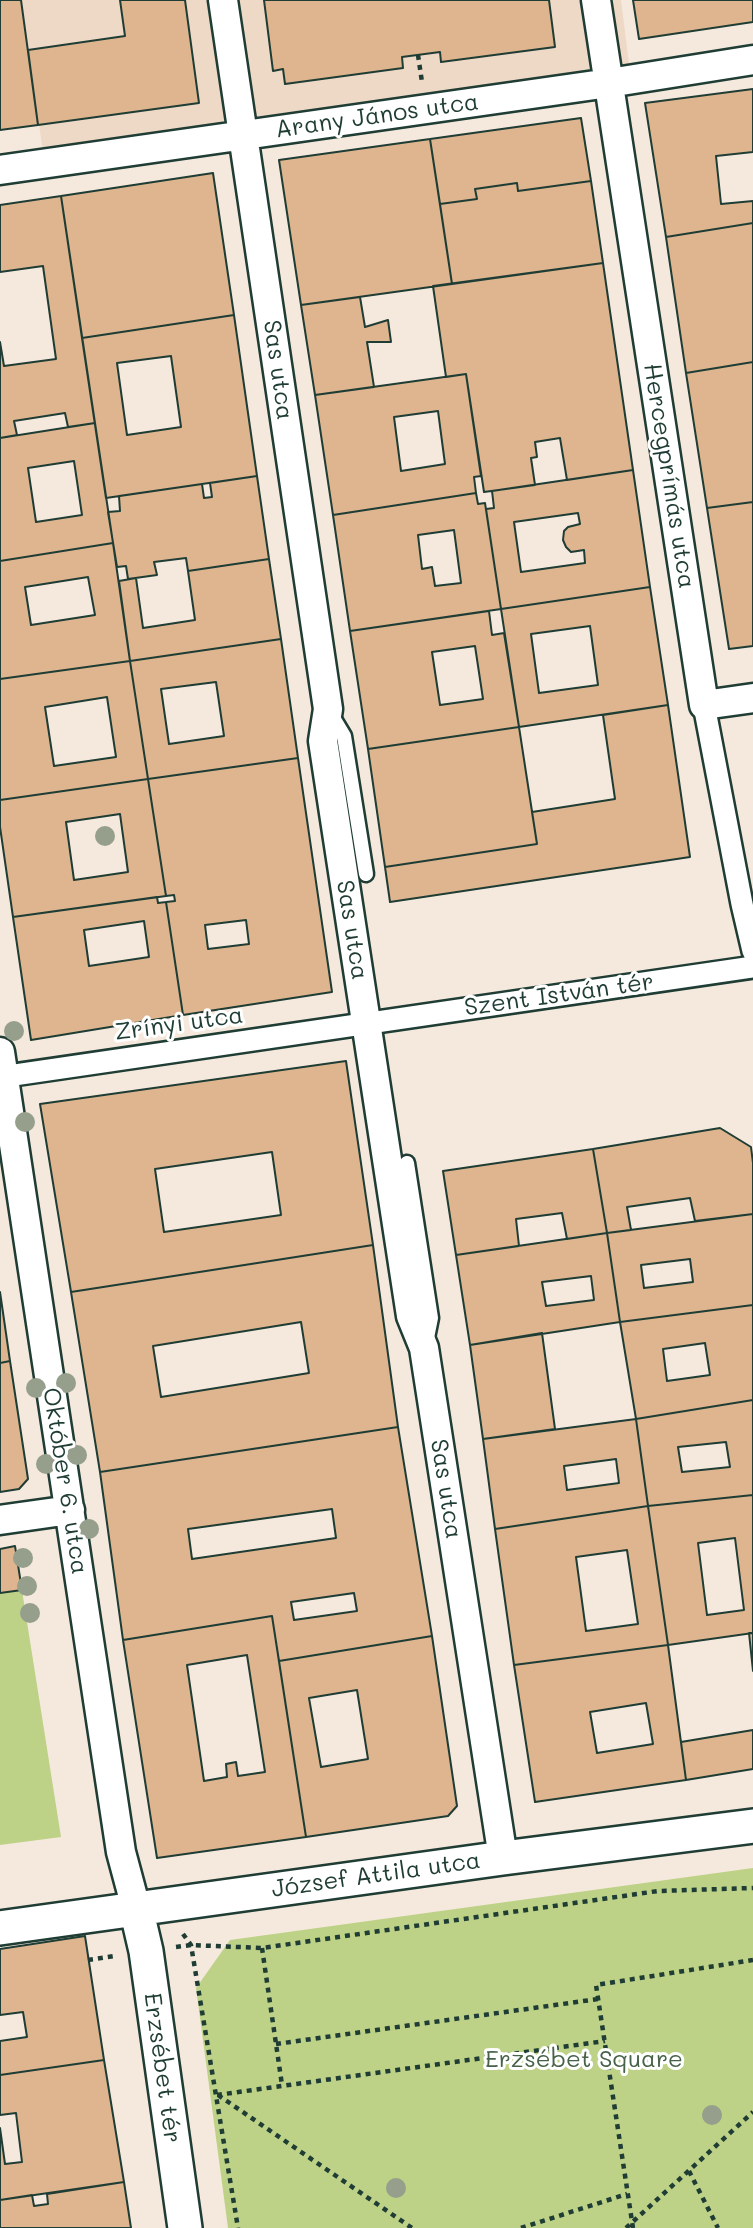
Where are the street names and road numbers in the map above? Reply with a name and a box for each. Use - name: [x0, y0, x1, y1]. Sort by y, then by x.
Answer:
- street label: Arany János utca: [274, 87, 480, 145]
- street label: Sas utca: [257, 318, 299, 422]
- street label: Hercegprímás utca: [637, 361, 701, 591]
- street label: Sas utca: [330, 878, 374, 982]
- street label: Szent István tér: [462, 967, 656, 1023]
- street label: Zrínyi utca: [113, 1001, 245, 1047]
- street label: Október 6. utca: [36, 1386, 94, 1576]
- street label: Sas utca: [424, 1437, 468, 1541]
- street label: József Attila utca: [270, 1846, 482, 1904]
- street label: Erzsébet tér: [137, 1991, 187, 2145]

